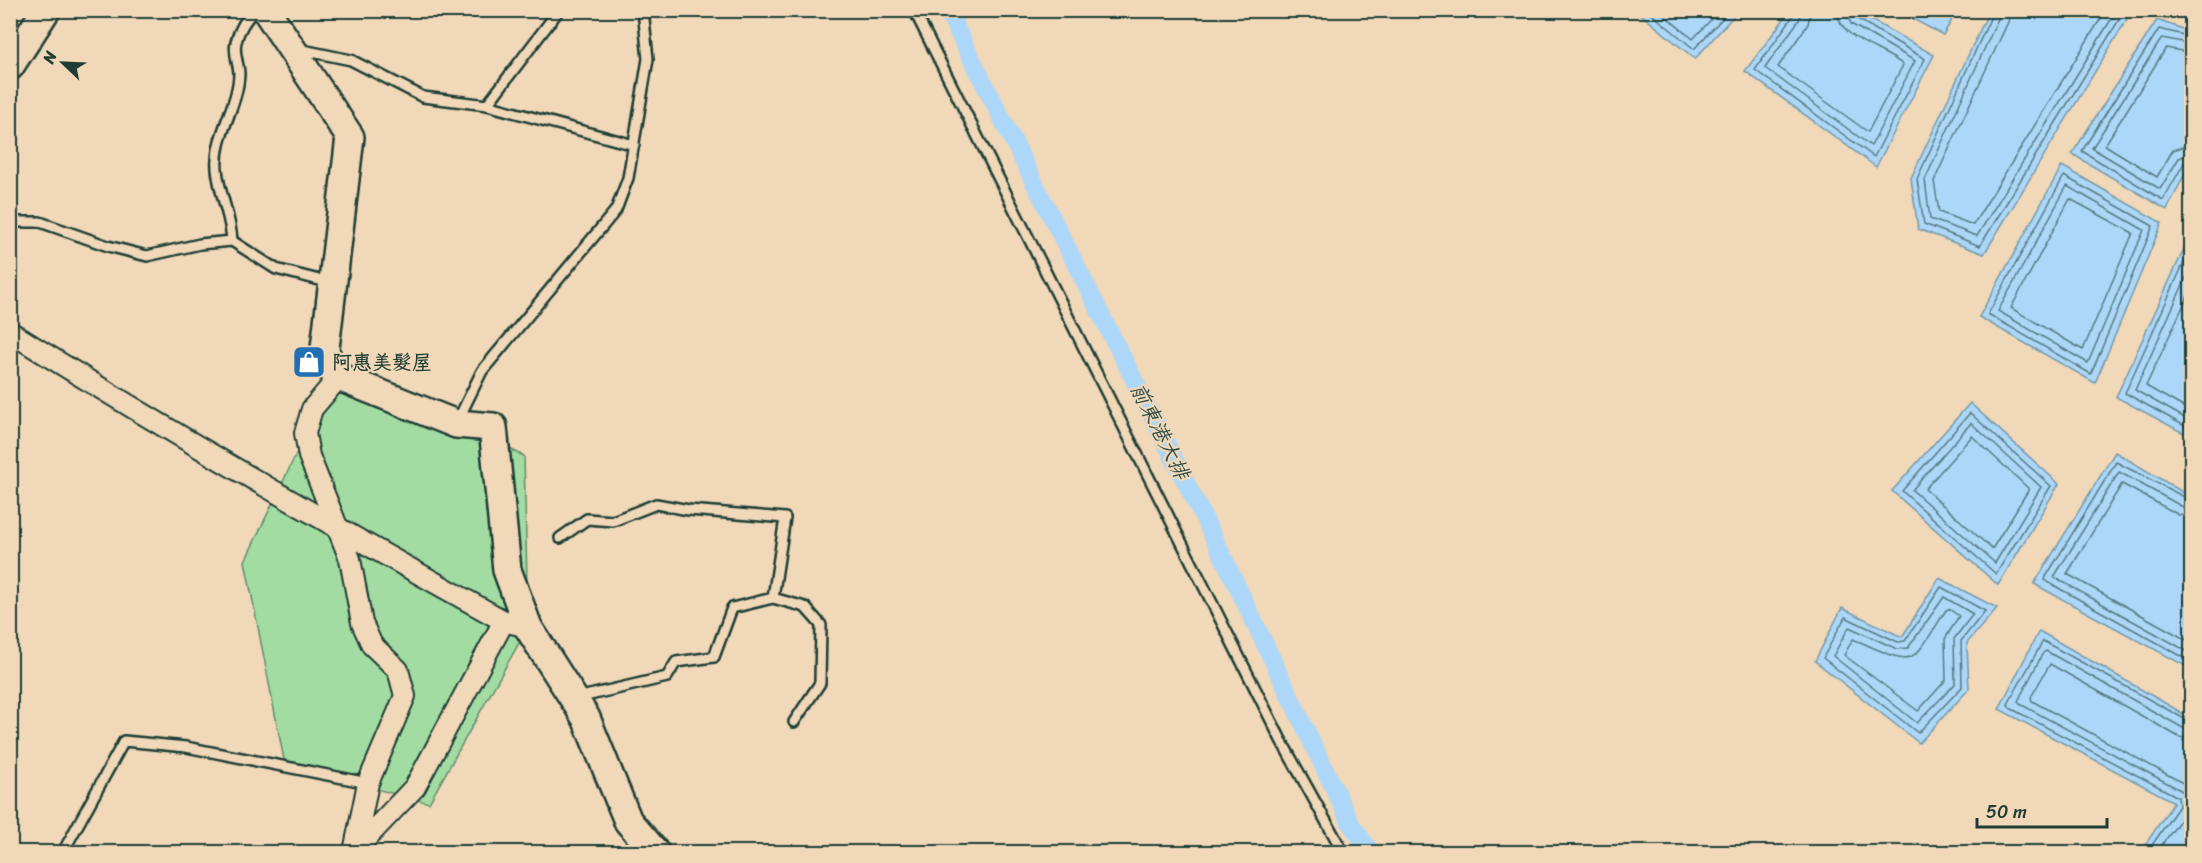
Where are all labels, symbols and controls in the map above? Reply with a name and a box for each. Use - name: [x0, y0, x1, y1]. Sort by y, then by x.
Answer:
- north arrow: [33, 33, 93, 93]
- text: N: [34, 46, 66, 69]
- shop icon: 阿惠美髮屋: [291, 344, 327, 380]
- place label: 阿惠美髮屋: [332, 345, 432, 380]
- water label: 前東港大排: [1119, 376, 1202, 488]
- scale bar: [1977, 791, 2108, 829]
- text: 50 m: [1986, 796, 2027, 828]

